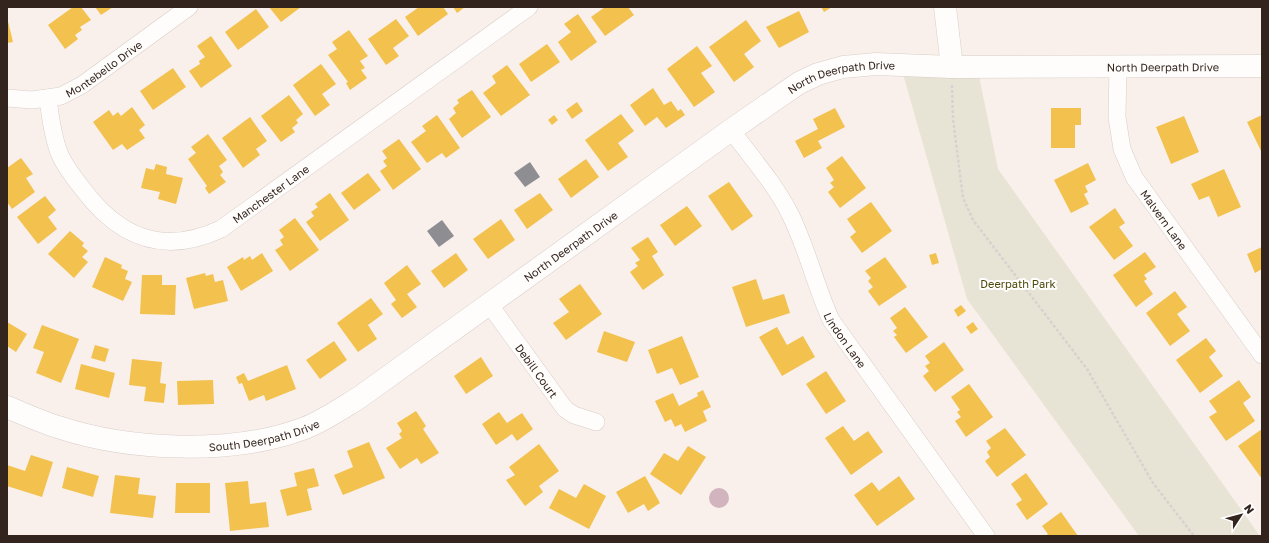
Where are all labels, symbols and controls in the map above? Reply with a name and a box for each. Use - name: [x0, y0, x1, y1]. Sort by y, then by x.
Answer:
- street label: Montebello Drive: [63, 37, 144, 99]
- street label: North Deerpath Drive: [785, 57, 895, 96]
- street label: North Deerpath Drive: [1107, 60, 1219, 73]
- street label: Manchester Lane: [230, 162, 311, 225]
- street label: Malvern Lane: [1138, 187, 1190, 252]
- street label: North Deerpath Drive: [521, 208, 620, 284]
- park label: Deerpath Park: [980, 277, 1056, 290]
- street label: Lindon Lane: [822, 310, 869, 370]
- street label: Debill Court: [513, 341, 561, 400]
- street label: South Deerpath Drive: [208, 416, 321, 453]
- north arrow: [1221, 495, 1261, 535]
- text: N: [1242, 502, 1257, 516]

